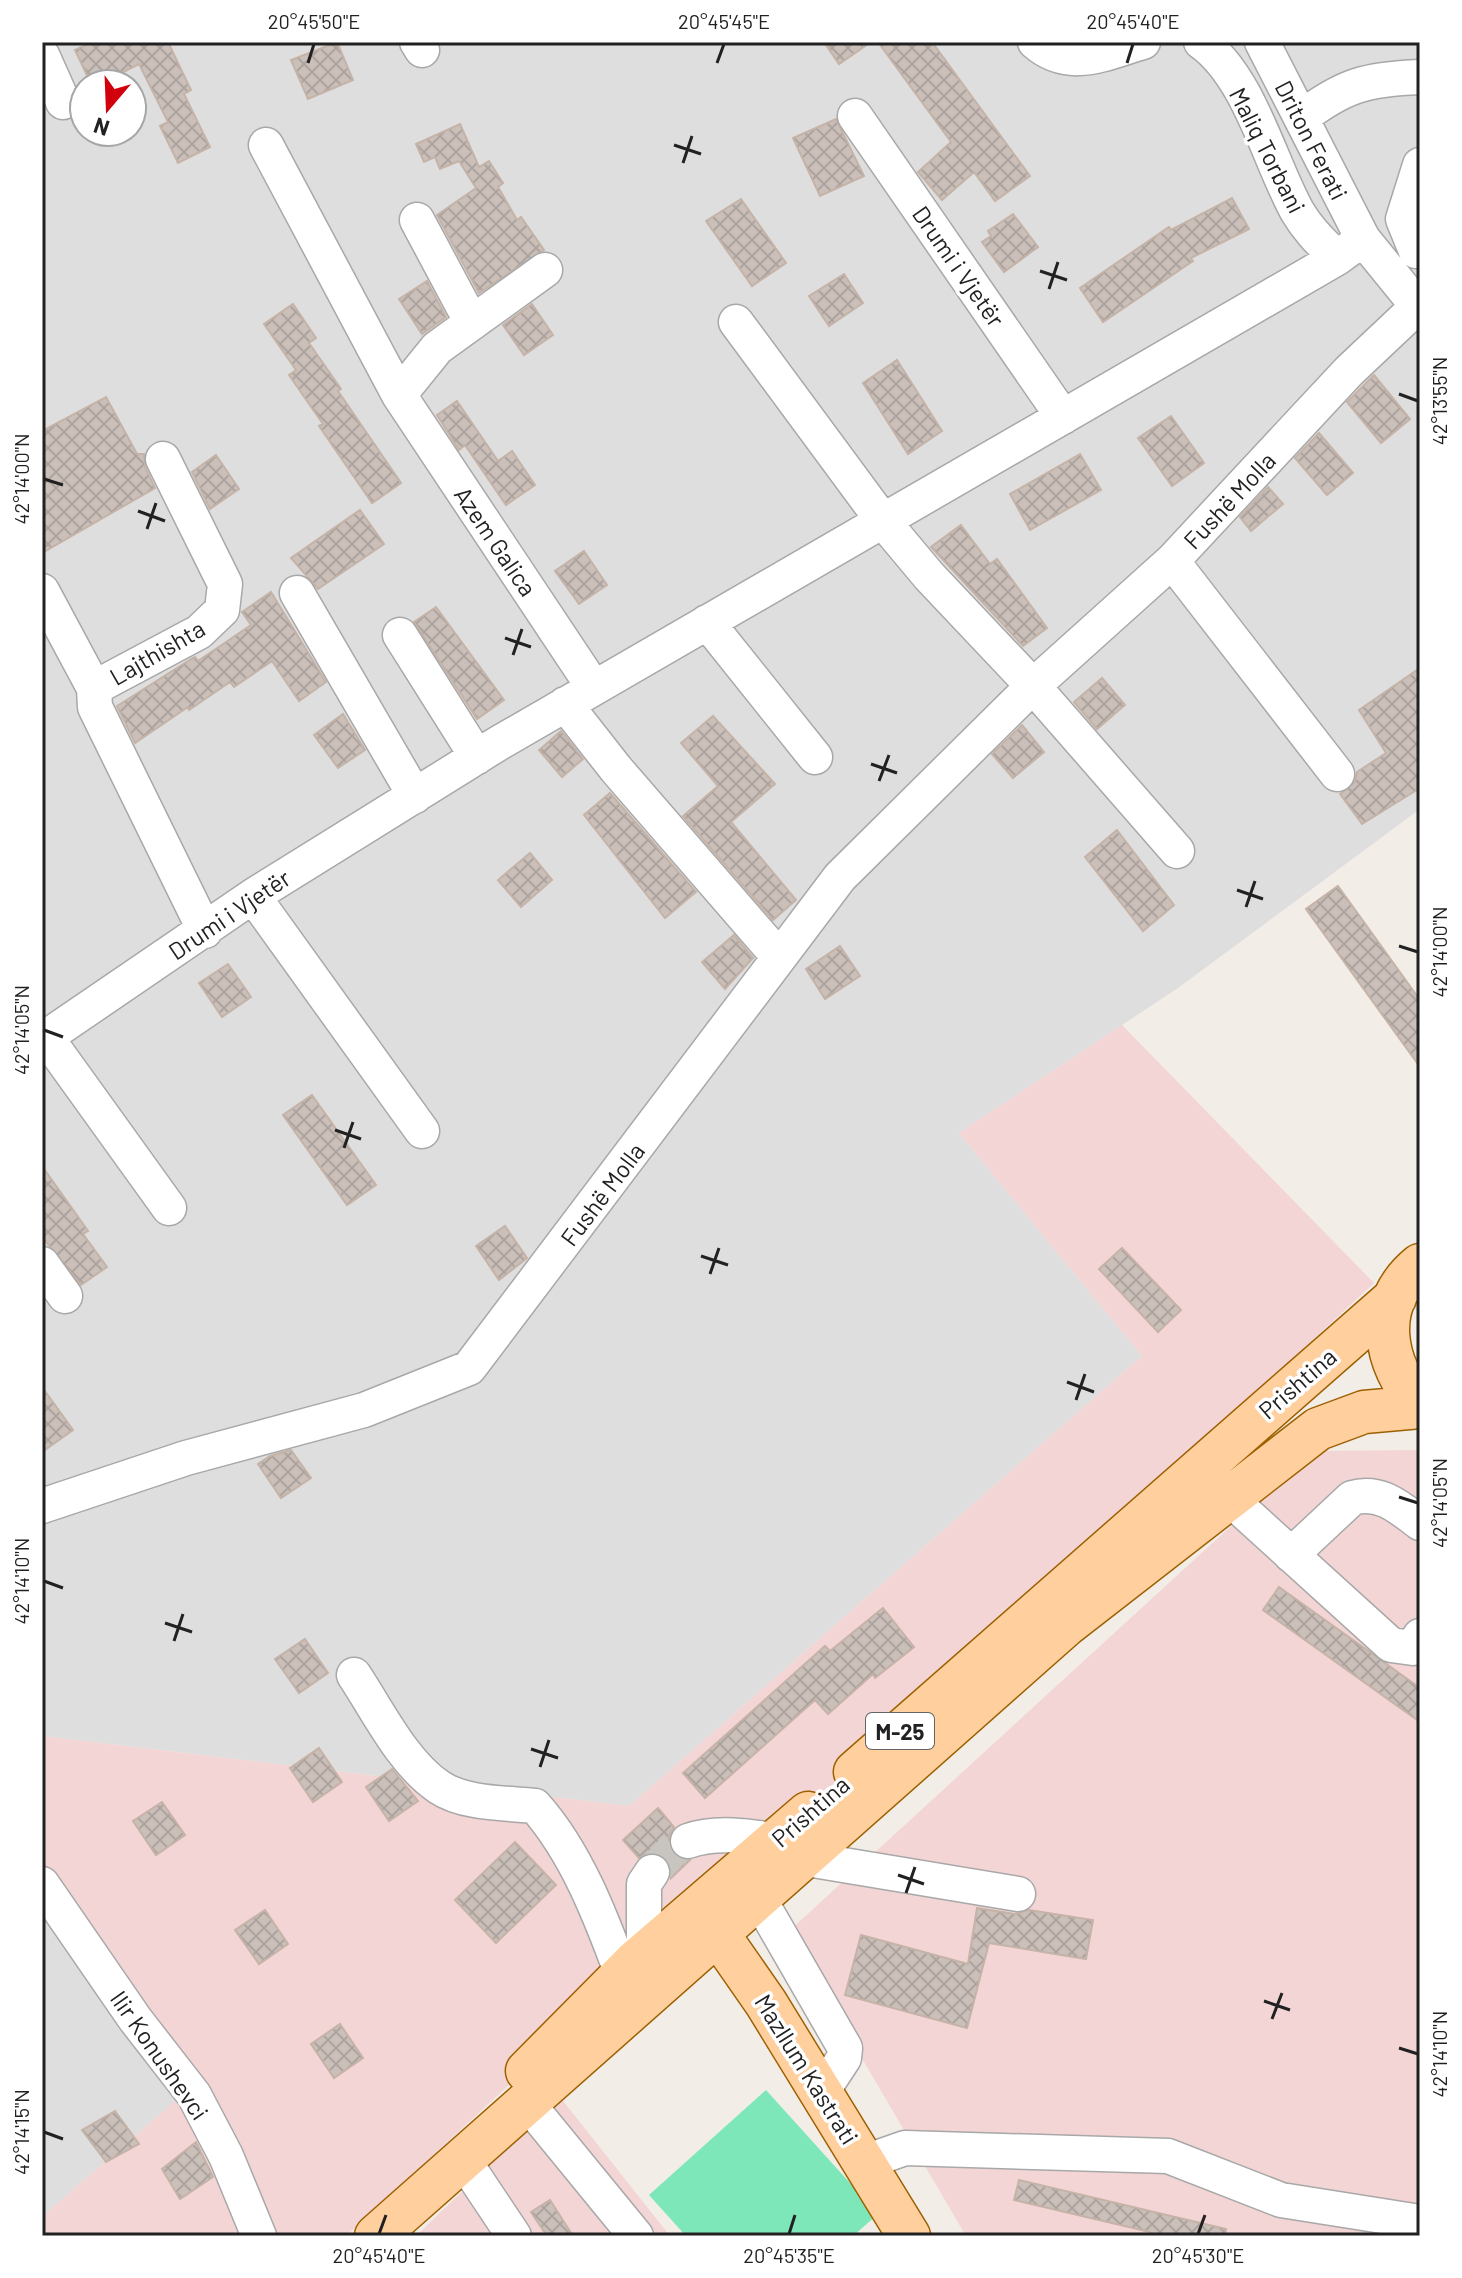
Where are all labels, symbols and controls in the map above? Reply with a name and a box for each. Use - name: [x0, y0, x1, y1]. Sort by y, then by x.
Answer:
- text: 20°45'50"E: [268, 9, 360, 33]
- text: 20°45'45"E: [678, 9, 770, 33]
- text: 20°45'40"E: [1086, 9, 1180, 33]
- north arrow: [68, 68, 148, 148]
- street label: Driton Ferati: [1270, 75, 1354, 205]
- street label: Maliq Torbani: [1224, 82, 1312, 218]
- text: N: [90, 113, 112, 143]
- street label: Drumi i Vjetër: [907, 200, 1011, 332]
- text: 42°13'55"N: [1427, 357, 1451, 445]
- text: 42°14'00"N: [9, 433, 33, 525]
- street label: Fushë Molla: [1177, 446, 1281, 554]
- street label: Azem Galica: [449, 481, 543, 601]
- street label: Lajthishta: [104, 613, 210, 691]
- street label: Drumi i Vjetër: [163, 863, 296, 965]
- text: 42°14'00"N: [1427, 906, 1451, 998]
- text: 42°14'05"N: [9, 985, 33, 1075]
- street label: Fushë Molla: [554, 1137, 650, 1251]
- street label: Prishtina: [1252, 1341, 1342, 1425]
- text: 42°14'05"N: [1427, 1458, 1451, 1548]
- text: 42°14'10"N: [9, 1538, 33, 1624]
- road number: M-25: [866, 1713, 934, 1749]
- street label: Prishtina: [765, 1769, 855, 1853]
- street label: Ilir Konushevci: [105, 1985, 215, 2125]
- street label: Mazllum Kastrati: [749, 1989, 865, 2149]
- text: 42°14'10"N: [1427, 2011, 1451, 2097]
- text: 42°14'15"N: [9, 2089, 33, 2175]
- text: 20°45'40"E: [332, 2243, 426, 2267]
- text: 20°45'35"E: [743, 2243, 835, 2267]
- text: 20°45'30"E: [1152, 2243, 1244, 2267]

